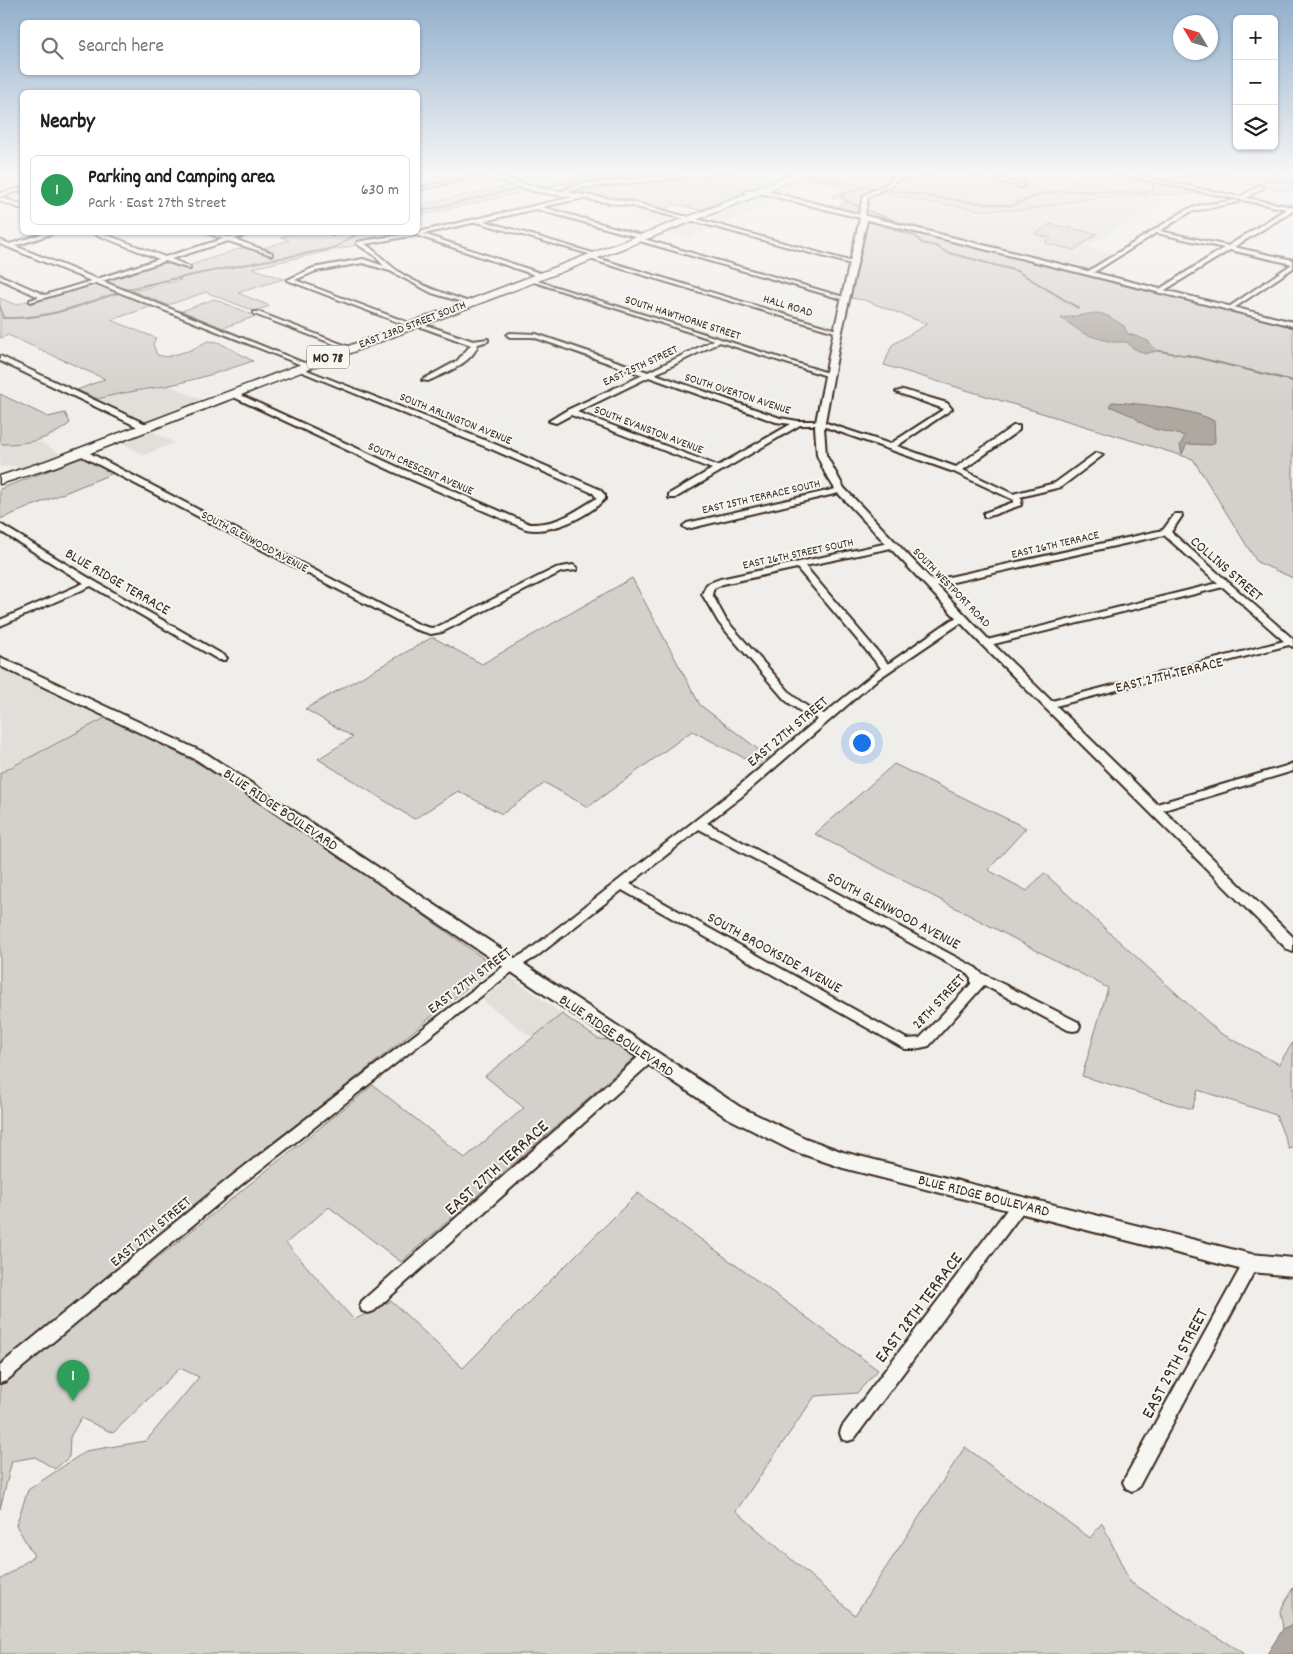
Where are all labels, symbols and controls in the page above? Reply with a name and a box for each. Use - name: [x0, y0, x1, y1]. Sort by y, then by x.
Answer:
- north arrow: [1173, 15, 1218, 60]
- map controls: [1233, 15, 1278, 150]
- button: +: [1233, 15, 1278, 60]
- search box: [20, 20, 420, 75]
- icon: search: [38, 34, 66, 62]
- text: Search here: [78, 34, 164, 61]
- button: −: [1233, 60, 1278, 105]
- button: layers: [1233, 105, 1278, 150]
- text: Nearby: [40, 108, 95, 138]
- text: Parking and Camping area: [88, 165, 275, 192]
- text: 1: [55, 179, 59, 202]
- text: 630 m: [361, 179, 399, 202]
- text: Park · East 27th Street: [88, 192, 226, 215]
- street label: HALL ROAD: [761, 291, 814, 322]
- street label: SOUTH HAWTHORNE STREET: [623, 292, 743, 345]
- street label: EAST 23RD STREET SOUTH: [357, 297, 469, 354]
- street label: EAST 25TH STREET: [600, 341, 681, 391]
- road number: MO 78: [307, 346, 349, 368]
- street label: SOUTH OVERTON AVENUE: [682, 369, 793, 420]
- street label: SOUTH ARLINGTON AVENUE: [397, 389, 515, 450]
- street label: SOUTH EVANSTON AVENUE: [591, 402, 706, 459]
- street label: SOUTH CRESCENT AVENUE: [365, 438, 476, 501]
- street label: EAST 25TH TERRACE SOUTH: [701, 476, 822, 519]
- street label: SOUTH GLENWOOD AVENUE: [198, 507, 311, 578]
- street label: EAST 26TH TERRACE: [1010, 527, 1101, 564]
- street label: COLLINS STREET: [1185, 532, 1267, 607]
- street label: EAST 26TH STREET SOUTH: [741, 534, 855, 575]
- street label: BLUE RIDGE TERRACE: [60, 544, 174, 622]
- street label: SOUTH WESTPORT ROAD: [908, 544, 994, 632]
- street label: EAST 27TH TERRACE: [1113, 652, 1226, 700]
- street label: EAST 27TH STREET: [743, 692, 834, 773]
- your location: [849, 730, 875, 756]
- street label: BLUE RIDGE BOULEVARD: [218, 764, 342, 858]
- street label: SOUTH GLENWOOD AVENUE: [822, 867, 964, 956]
- street label: SOUTH BROOKSIDE AVENUE: [703, 908, 846, 1000]
- street label: EAST 27TH STREET: [424, 943, 517, 1020]
- street label: 28TH STREET: [908, 970, 971, 1035]
- street label: BLUE RIDGE BOULEVARD: [554, 990, 678, 1084]
- street label: EAST 27TH TERRACE: [440, 1115, 555, 1222]
- street label: BLUE RIDGE BOULEVARD: [916, 1170, 1052, 1224]
- street label: EAST 27TH STREET: [106, 1192, 197, 1273]
- street label: EAST 28TH TERRACE: [870, 1248, 970, 1369]
- street label: EAST 29TH STREET: [1137, 1305, 1216, 1424]
- pin: 1: [57, 1360, 89, 1401]

